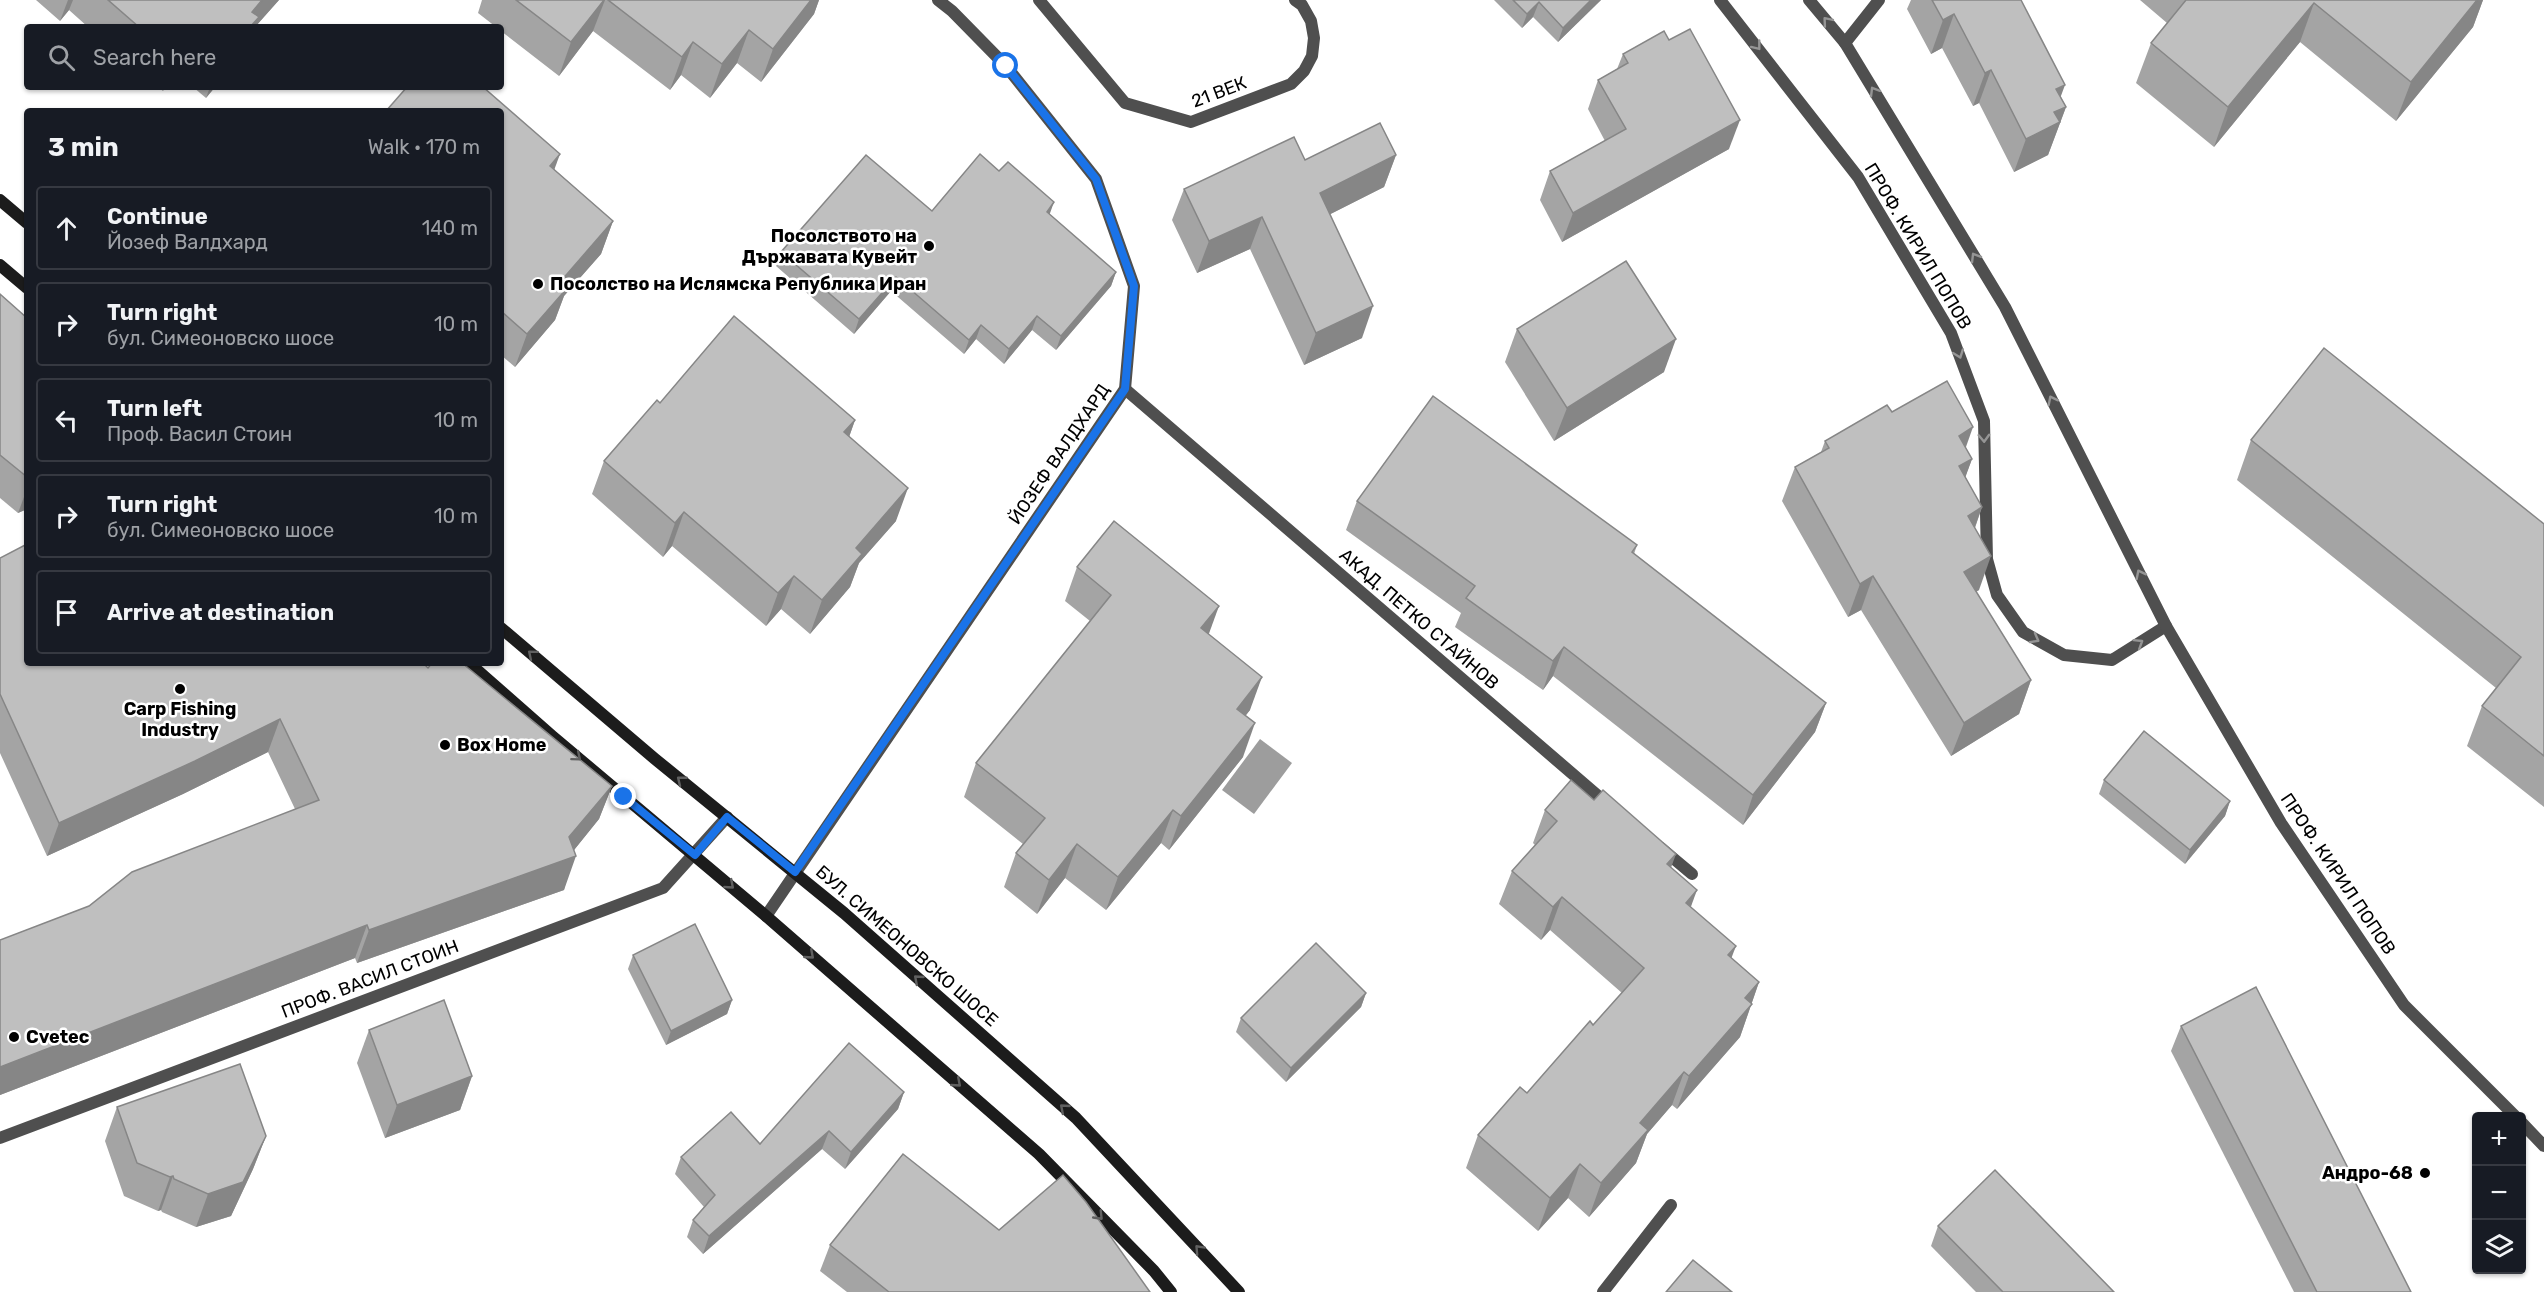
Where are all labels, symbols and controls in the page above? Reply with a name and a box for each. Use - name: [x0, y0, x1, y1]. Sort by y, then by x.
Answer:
- one-way arrow: [1823, 17, 1834, 28]
- search box: [24, 24, 504, 90]
- one-way arrow: [1749, 39, 1760, 50]
- icon: search: [45, 41, 78, 74]
- text: Search here: [93, 44, 216, 71]
- route start: [992, 52, 1018, 78]
- street label: 21 ВЕК: [1188, 71, 1250, 113]
- one-way arrow: [1870, 87, 1881, 97]
- text: 3 min: [48, 132, 119, 163]
- text: Walk · 170 m: [368, 135, 480, 159]
- street label: ПРОФ. КИРИЛ ПОПОВ: [1860, 159, 1976, 333]
- text: Continue: [107, 203, 208, 230]
- icon: ahead: [50, 212, 83, 245]
- text: 140 m: [422, 216, 478, 240]
- place label: Посолството на Държавата Кувейт: [742, 225, 917, 268]
- text: Йозеф Валдхард: [107, 230, 268, 254]
- marker: Посолството на Държавата Кувейт: [922, 239, 936, 253]
- one-way arrow: [1971, 253, 1982, 263]
- place label: Посолство на Ислямска Република Иран: [550, 273, 927, 295]
- marker: Посолство на Ислямска Република Иран: [531, 277, 545, 291]
- text: Turn right: [107, 299, 217, 326]
- icon: right: [50, 308, 83, 341]
- text: 10 m: [434, 312, 478, 336]
- text: бул. Симеоновско шосе: [107, 326, 334, 350]
- one-way arrow: [1952, 348, 1964, 359]
- street label: ЙОЗЕФ ВАЛДХАРД: [1004, 379, 1114, 528]
- text: Turn left: [107, 395, 202, 422]
- one-way arrow: [2048, 395, 2059, 406]
- icon: left: [50, 404, 83, 437]
- text: 10 m: [434, 408, 478, 432]
- text: Проф. Васил Стоин: [107, 422, 292, 446]
- one-way arrow: [1978, 434, 1991, 443]
- text: Turn right: [107, 491, 217, 518]
- icon: right: [50, 500, 83, 533]
- text: 10 m: [434, 504, 478, 528]
- text: бул. Симеоновско шосе: [107, 518, 334, 542]
- street label: АКАД. ПЕТКО СТАЙНОВ: [1335, 544, 1503, 694]
- one-way arrow: [2136, 569, 2147, 580]
- icon: arrive: [50, 596, 83, 629]
- text: Arrive at destination: [107, 599, 334, 626]
- one-way arrow: [2029, 631, 2039, 643]
- one-way arrow: [2133, 639, 2143, 651]
- one-way arrow: [528, 651, 539, 662]
- marker: Carp Fishing Industry: [173, 682, 187, 696]
- place label: Carp Fishing Industry: [124, 698, 236, 741]
- place label: Box Home: [457, 734, 547, 756]
- marker: Box Home: [438, 738, 452, 752]
- one-way arrow: [570, 749, 581, 760]
- one-way arrow: [677, 777, 688, 788]
- route end: [610, 783, 636, 809]
- street label: ПРОФ. КИРИЛ ПОПОВ: [2276, 789, 2400, 959]
- street label: БУЛ. СИМЕОНОВСКО ШОСЕ: [811, 861, 1003, 1031]
- one-way arrow: [723, 878, 734, 889]
- street label: ПРОФ. ВАСИЛ СТОИН: [278, 935, 462, 1023]
- one-way arrow: [803, 947, 814, 958]
- one-way arrow: [914, 975, 925, 986]
- place label: Cvetec: [26, 1026, 90, 1048]
- marker: Cvetec: [7, 1030, 21, 1044]
- one-way arrow: [950, 1076, 961, 1087]
- one-way arrow: [1061, 1104, 1071, 1115]
- map controls: [2472, 1112, 2526, 1274]
- button: +: [2472, 1112, 2526, 1166]
- place label: Андро-68: [2322, 1162, 2413, 1184]
- marker: Андро-68: [2418, 1166, 2432, 1180]
- button: −: [2472, 1166, 2526, 1220]
- one-way arrow: [1092, 1208, 1103, 1219]
- button: layers: [2472, 1220, 2526, 1274]
- one-way arrow: [1195, 1245, 1206, 1255]

